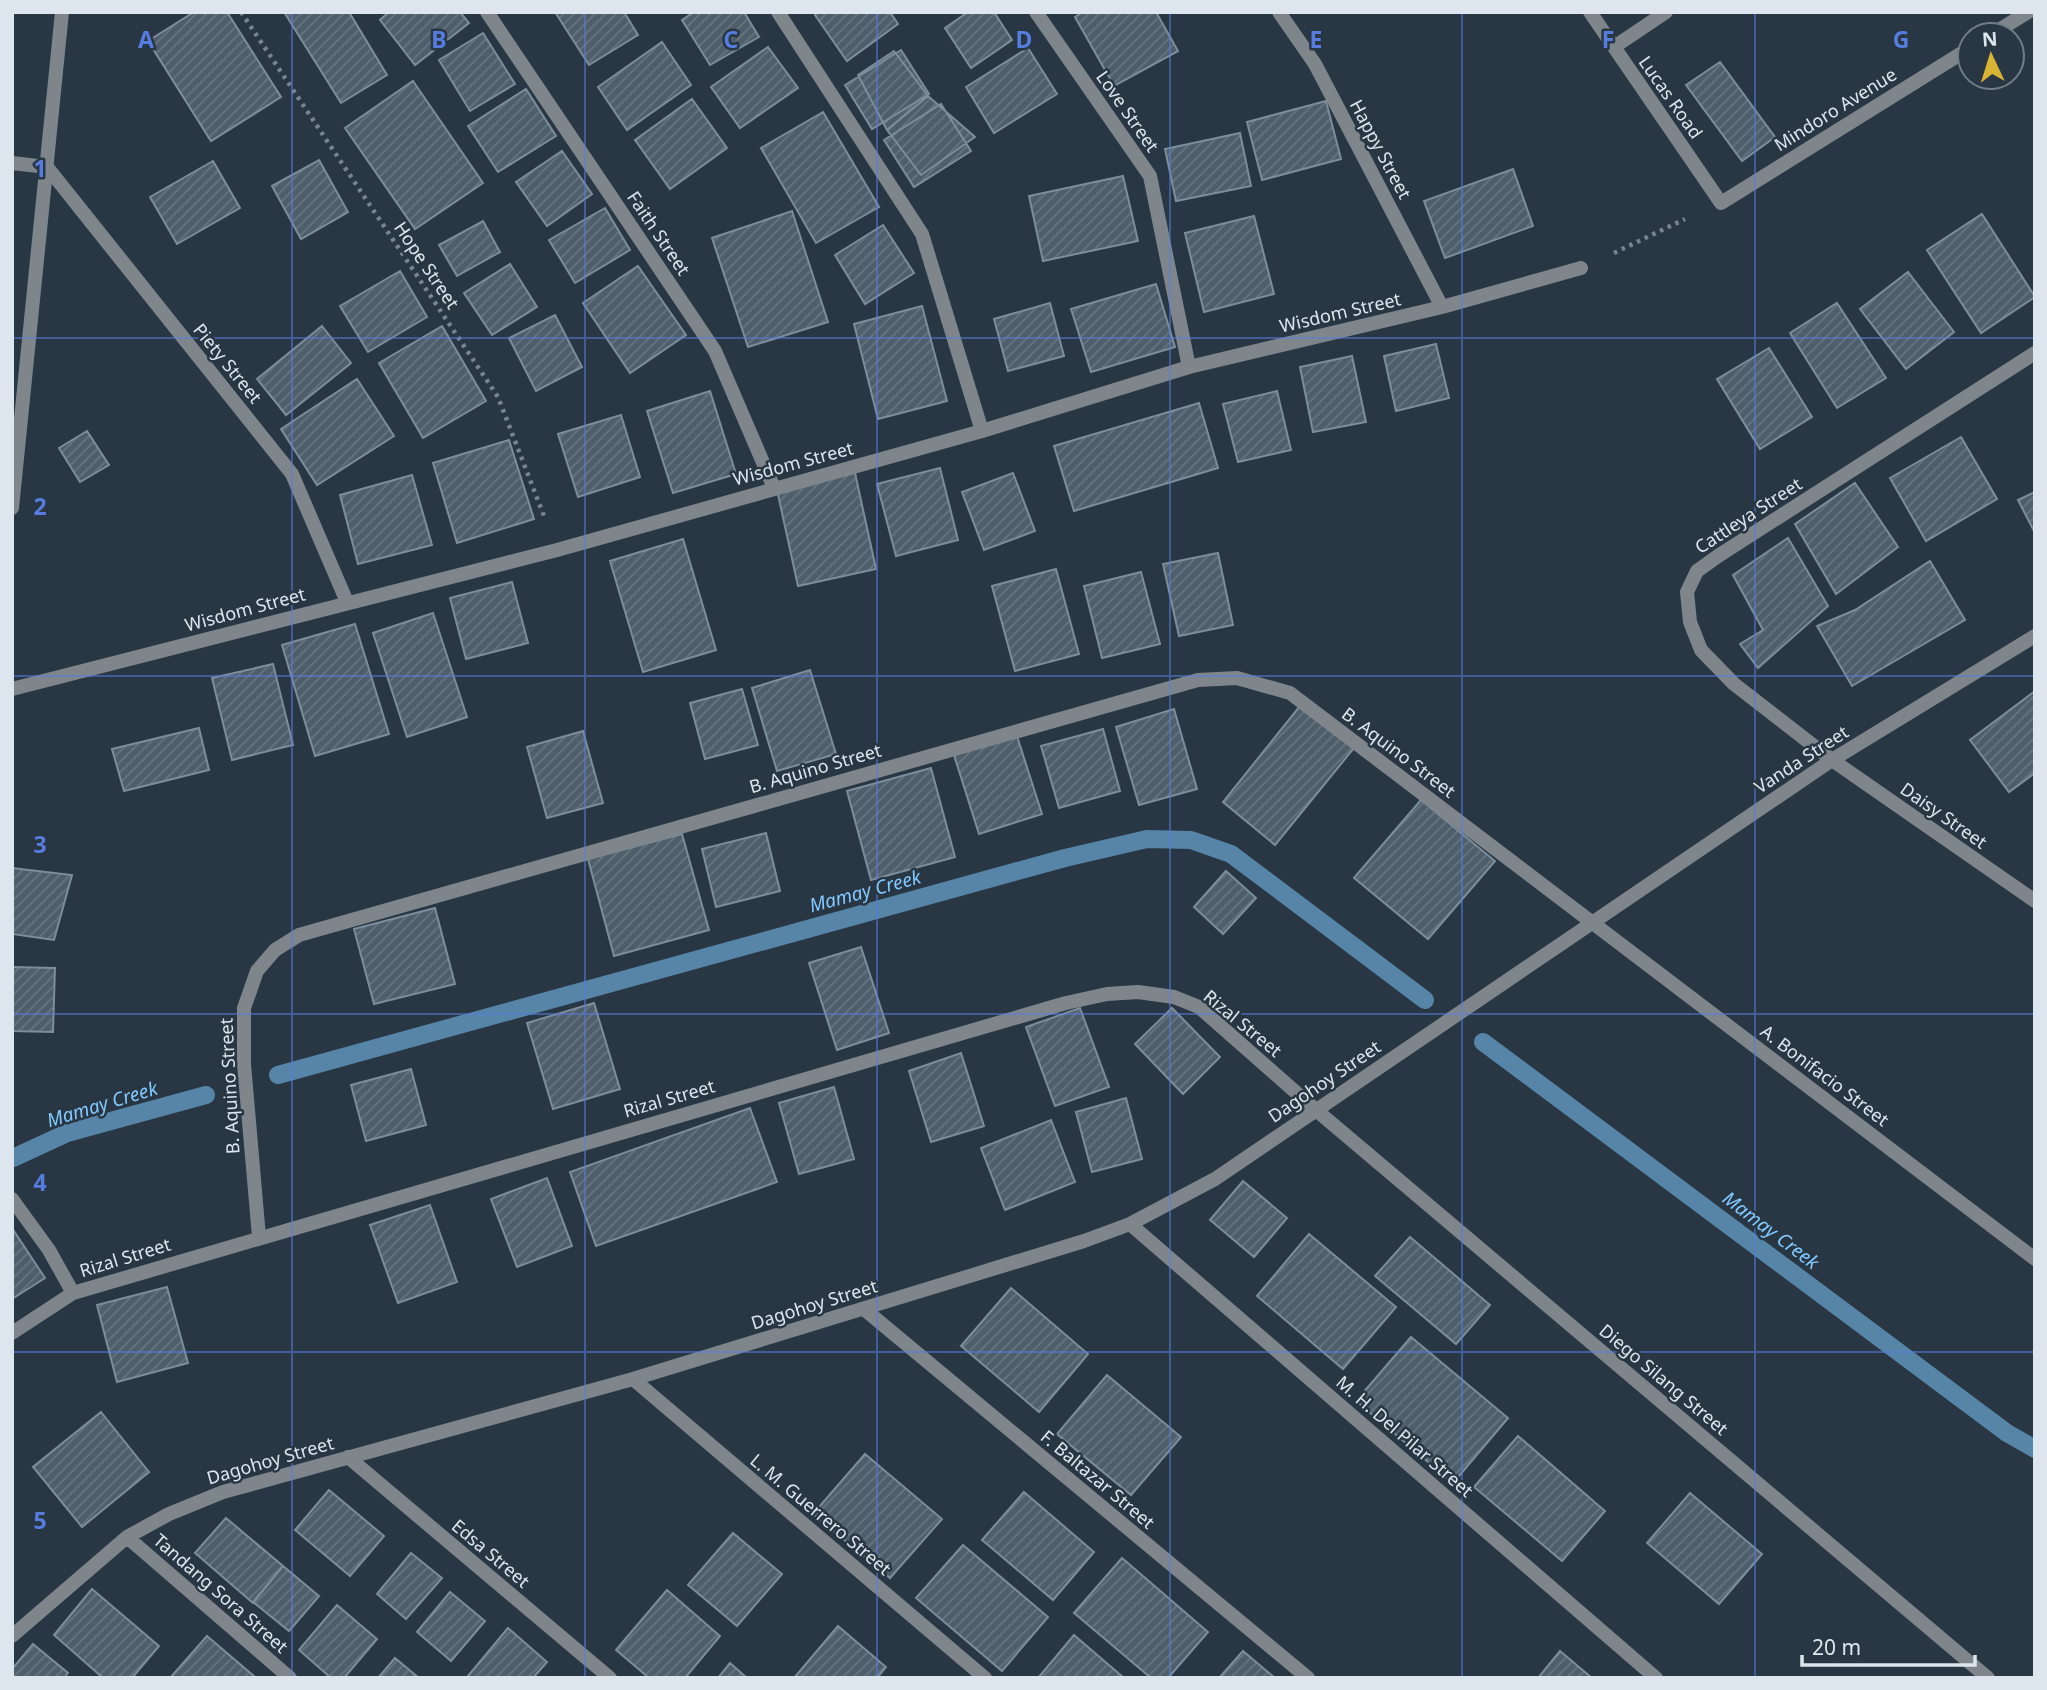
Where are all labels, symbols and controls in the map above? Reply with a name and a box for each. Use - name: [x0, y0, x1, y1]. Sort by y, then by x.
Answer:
- north arrow: [1956, 21, 2026, 91]
- text: A: [138, 23, 154, 55]
- text: B: [431, 23, 447, 55]
- text: C: [724, 23, 739, 55]
- text: D: [1016, 23, 1032, 55]
- text: E: [1310, 23, 1322, 55]
- text: F: [1602, 23, 1614, 55]
- text: G: [1893, 23, 1909, 55]
- text: N: [1981, 26, 1998, 53]
- street label: Lucas Road: [1634, 51, 1708, 143]
- street label: Mindoro Avenue: [1769, 62, 1901, 156]
- street label: Love Street: [1091, 66, 1165, 157]
- street label: Happy Street: [1345, 95, 1417, 203]
- text: 1: [33, 152, 47, 184]
- street label: Faith Street: [622, 186, 696, 280]
- street label: Hope Street: [389, 217, 465, 314]
- street label: Wisdom Street: [1277, 286, 1403, 338]
- street label: Piety Street: [188, 318, 268, 408]
- street label: Wisdom Street: [730, 435, 856, 491]
- street label: Cattleya Street: [1690, 471, 1807, 559]
- text: 2: [33, 490, 47, 522]
- street label: Wisdom Street: [182, 581, 308, 637]
- street label: B. Aquino Street: [1337, 701, 1461, 803]
- street label: Vanda Street: [1749, 719, 1853, 798]
- street label: B. Aquino Street: [746, 738, 884, 798]
- street label: Daisy Street: [1896, 776, 1993, 854]
- text: 3: [33, 828, 47, 860]
- water label: Mamay Creek: [806, 863, 924, 918]
- street label: Rizal Street: [1199, 984, 1287, 1062]
- street label: B. Aquino Street: [213, 1017, 245, 1155]
- street label: A. Bonifacio Street: [1756, 1019, 1894, 1131]
- street label: Dagohoy Street: [1263, 1034, 1385, 1128]
- street label: Rizal Street: [621, 1073, 718, 1122]
- water label: Mamay Creek: [43, 1075, 161, 1133]
- text: 4: [33, 1166, 47, 1198]
- water label: Mamay Creek: [1717, 1185, 1825, 1275]
- street label: Rizal Street: [77, 1232, 174, 1282]
- street label: Dagohoy Street: [748, 1273, 881, 1335]
- street label: Diego Silang Street: [1595, 1318, 1734, 1440]
- street label: M. H. Del Pilar Street: [1331, 1370, 1479, 1502]
- street label: F. Baltazar Street: [1036, 1424, 1160, 1534]
- street label: Dagohoy Street: [204, 1430, 337, 1490]
- street label: L. M. Guerrero Street: [746, 1448, 897, 1580]
- text: 5: [33, 1504, 47, 1536]
- street label: Edsa Street: [447, 1513, 535, 1593]
- street label: Tandang Sora Street: [149, 1528, 294, 1658]
- scale bar: [1802, 1624, 1975, 1668]
- text: 20 m: [1812, 1633, 1861, 1661]

